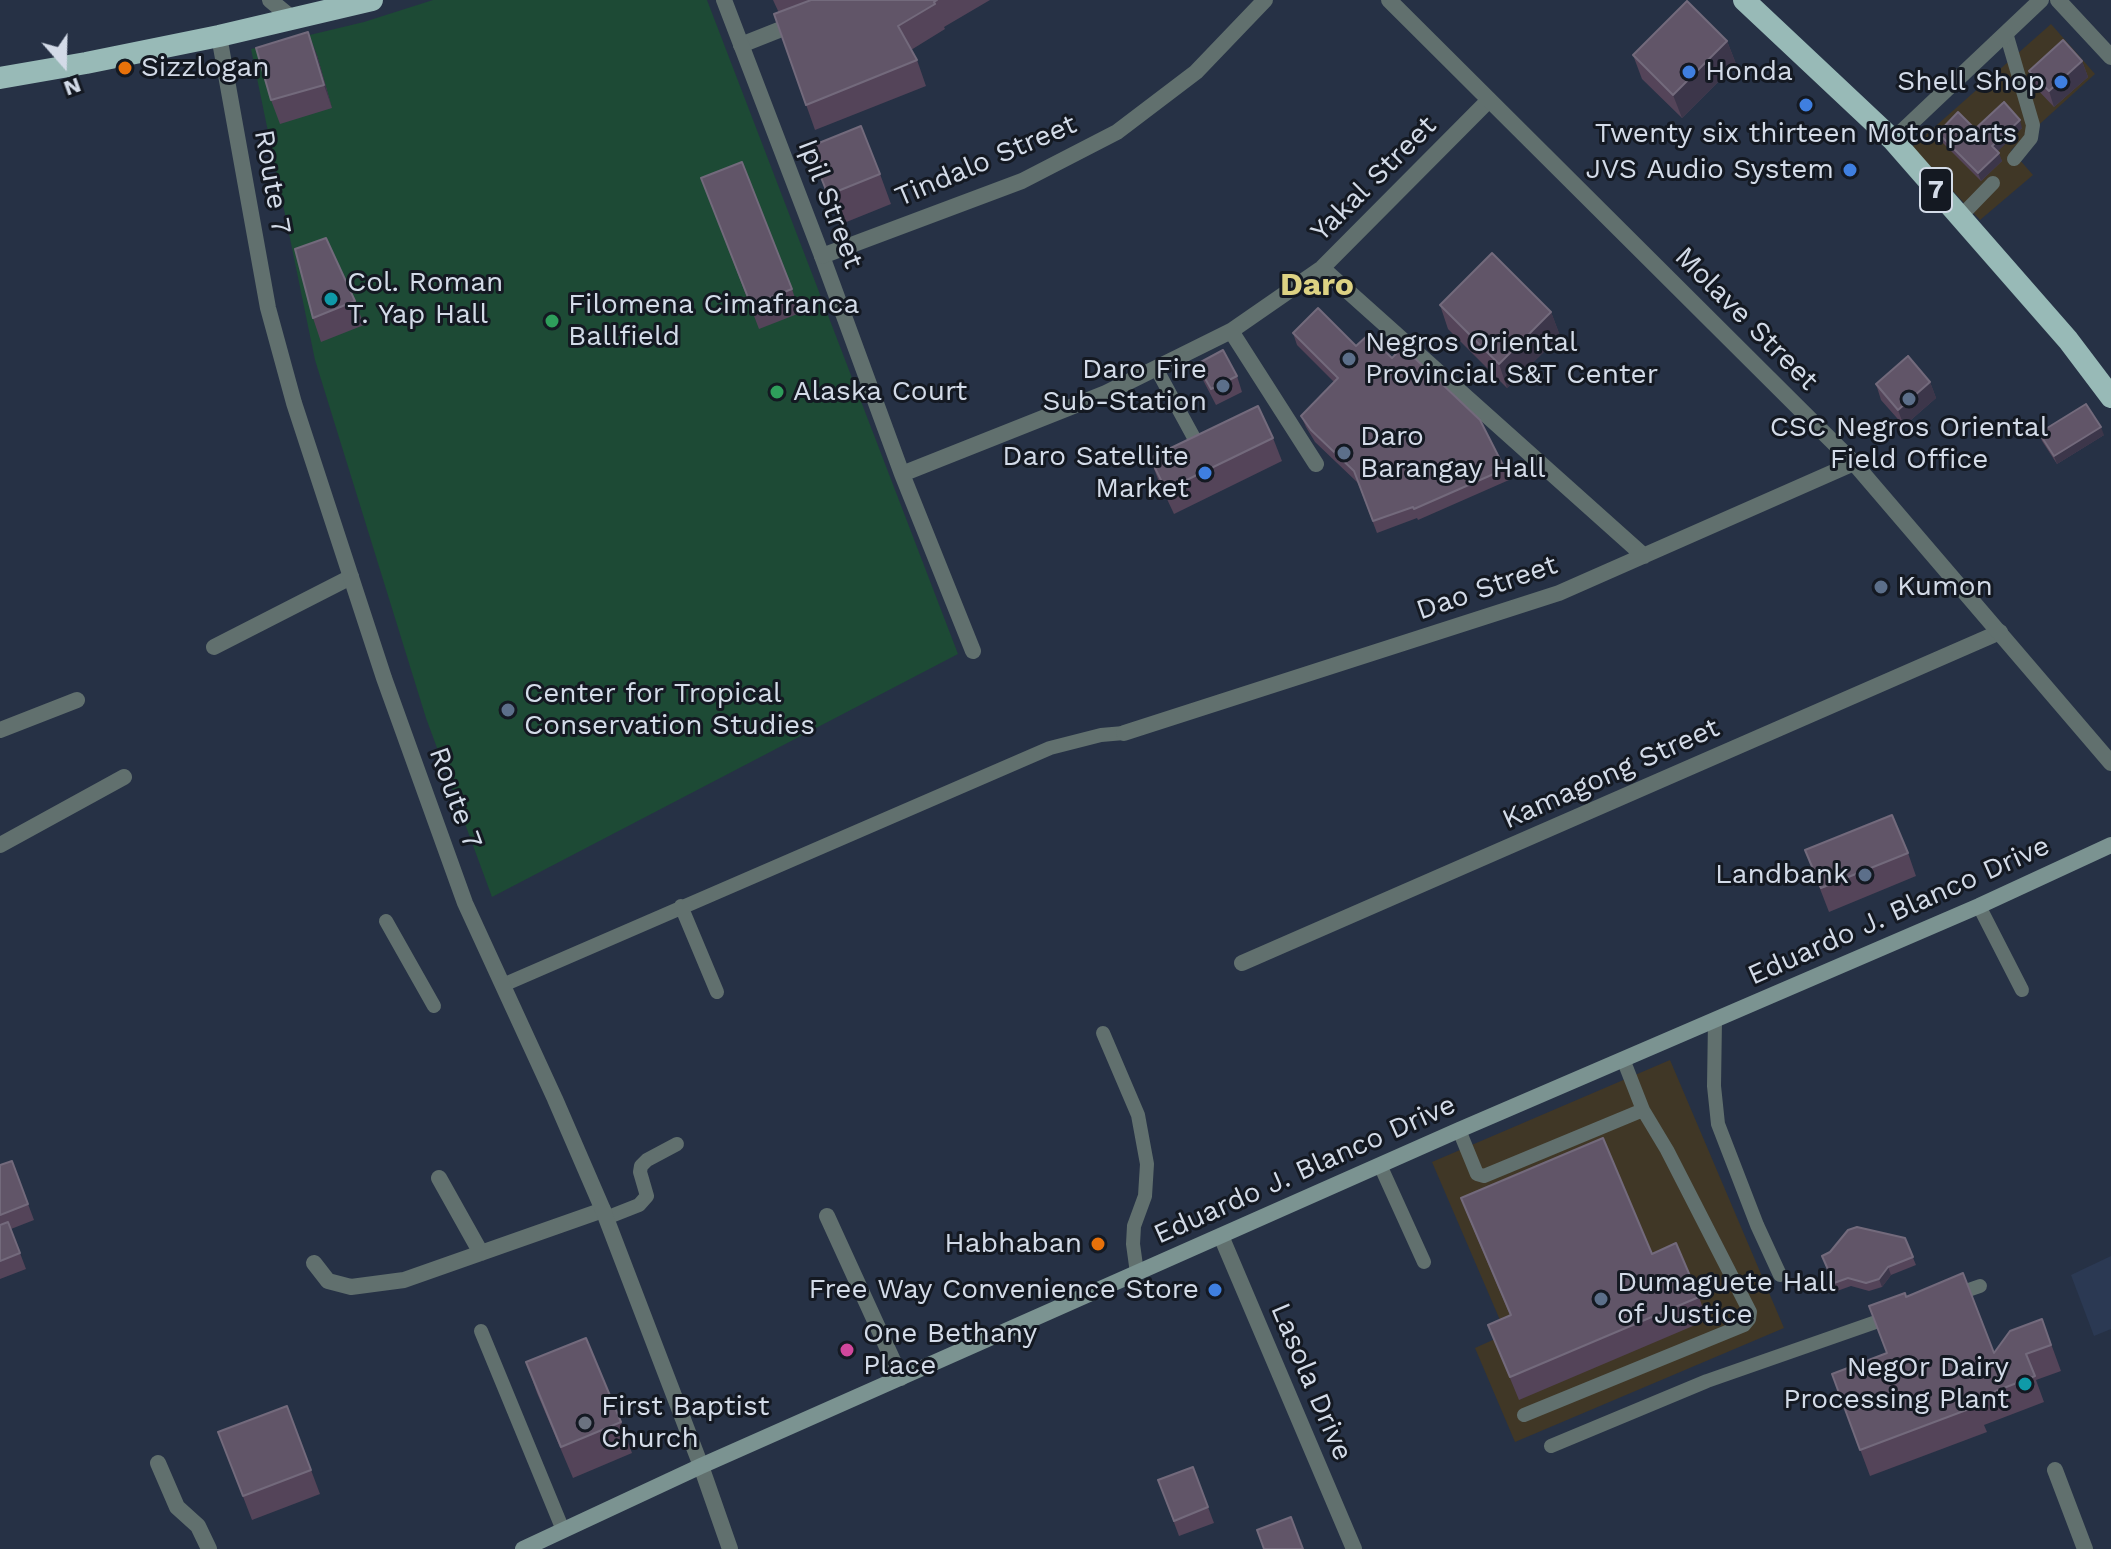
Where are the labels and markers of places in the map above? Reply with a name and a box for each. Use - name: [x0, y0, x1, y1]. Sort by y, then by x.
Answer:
- place label: Sizzlogan: [141, 51, 270, 85]
- place label: Honda: [1705, 55, 1793, 89]
- marker: Sizzlogan: [116, 59, 134, 77]
- marker: Honda: [1680, 63, 1698, 81]
- place label: Shell Shop: [1897, 65, 2045, 99]
- marker: Shell Shop: [2052, 73, 2070, 91]
- marker: Twenty six thirteen Motorparts: [1797, 96, 1815, 114]
- place label: Twenty six thirteen Motorparts: [1595, 117, 2017, 151]
- place label: JVS Audio System: [1585, 153, 1834, 187]
- marker: JVS Audio System: [1841, 161, 1859, 179]
- place label: Col. Roman T. Yap Hall: [347, 266, 503, 332]
- place label: Filomena Cimafranca Ballfield: [568, 288, 859, 354]
- marker: Col. Roman T. Yap Hall: [322, 290, 340, 308]
- marker: Filomena Cimafranca Ballfield: [543, 312, 561, 330]
- place label: Negros Oriental Provincial S&T Center: [1365, 326, 1658, 392]
- marker: Negros Oriental Provincial S&T Center: [1340, 350, 1358, 368]
- place label: Daro Fire Sub-Station: [1042, 353, 1207, 419]
- place label: Alaska Court: [793, 375, 967, 409]
- marker: Daro Fire Sub-Station: [1214, 377, 1232, 395]
- marker: Alaska Court: [768, 383, 786, 401]
- marker: CSC Negros Oriental Field Office: [1900, 390, 1918, 408]
- place label: CSC Negros Oriental Field Office: [1770, 411, 2048, 477]
- place label: Daro Barangay Hall: [1360, 420, 1546, 486]
- place label: Daro Satellite Market: [1002, 440, 1189, 506]
- marker: Daro Barangay Hall: [1335, 444, 1353, 462]
- marker: Daro Satellite Market: [1196, 464, 1214, 482]
- place label: Kumon: [1897, 570, 1993, 604]
- marker: Kumon: [1872, 578, 1890, 596]
- place label: Center for Tropical Conservation Studies: [524, 677, 815, 743]
- marker: Center for Tropical Conservation Studies: [499, 701, 517, 719]
- place label: Landbank: [1715, 858, 1849, 892]
- marker: Landbank: [1856, 866, 1874, 884]
- place label: Habhaban: [944, 1227, 1082, 1261]
- marker: Habhaban: [1089, 1235, 1107, 1253]
- place label: Dumaguete Hall of Justice: [1617, 1266, 1836, 1332]
- place label: Free Way Convenience Store: [808, 1273, 1199, 1307]
- marker: Free Way Convenience Store: [1206, 1281, 1224, 1299]
- marker: Dumaguete Hall of Justice: [1592, 1290, 1610, 1308]
- place label: One Bethany Place: [863, 1317, 1037, 1383]
- marker: One Bethany Place: [838, 1341, 856, 1359]
- place label: NegOr Dairy Processing Plant: [1783, 1351, 2009, 1417]
- marker: NegOr Dairy Processing Plant: [2016, 1375, 2034, 1393]
- place label: First Baptist Church: [601, 1390, 770, 1456]
- marker: First Baptist Church: [576, 1414, 594, 1432]

